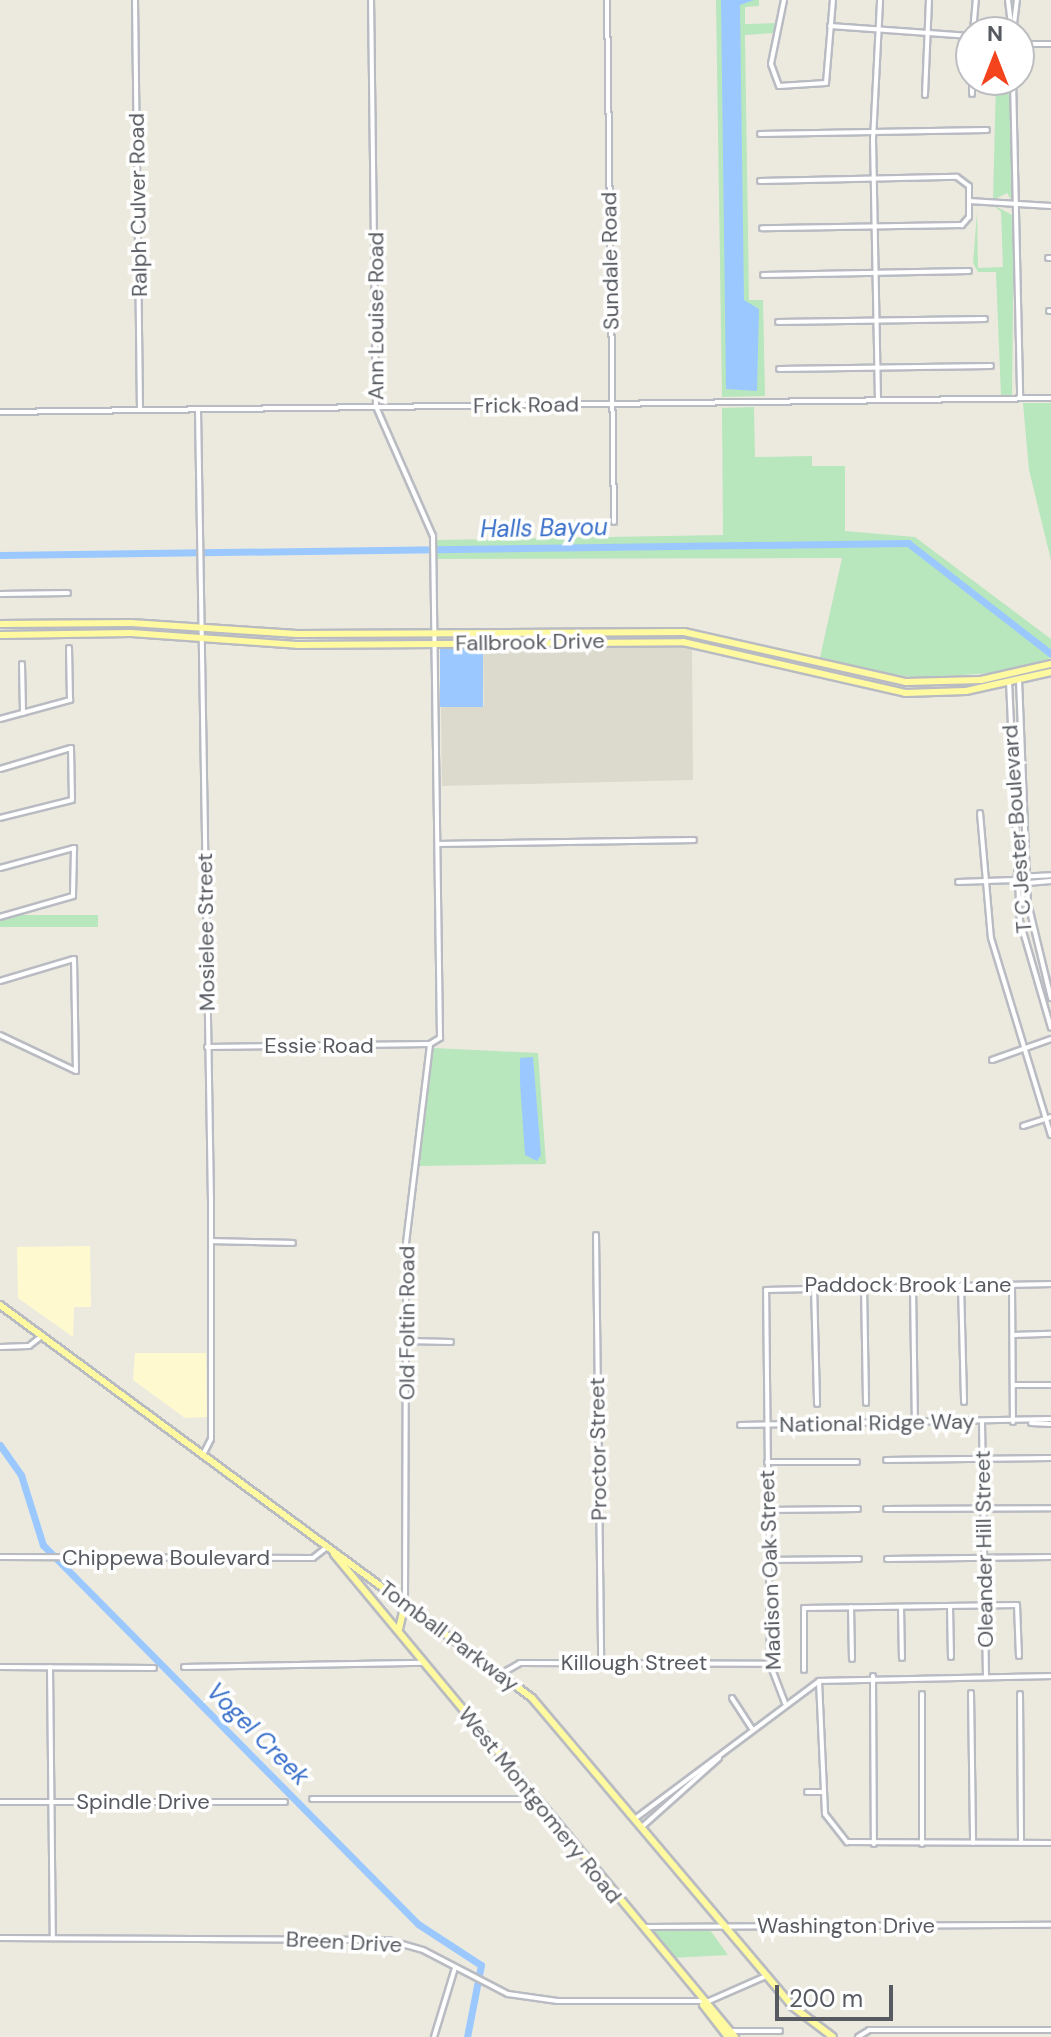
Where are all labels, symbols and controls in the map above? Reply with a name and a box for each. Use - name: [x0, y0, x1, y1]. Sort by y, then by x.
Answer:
- north arrow: [955, 16, 1035, 96]
- text: N: [987, 19, 1003, 48]
- street label: Ralph Culver Road: [123, 113, 153, 297]
- street label: Sundale Road: [596, 192, 624, 330]
- street label: Ann Louise Road: [363, 232, 389, 400]
- street label: Frick Road: [473, 391, 579, 419]
- water label: Halls Bayou: [480, 512, 608, 544]
- street label: Fallbrook Drive: [455, 627, 605, 657]
- street label: T C Jester Boulevard: [997, 724, 1037, 934]
- street label: Mosielee Street: [191, 853, 221, 1011]
- street label: Essie Road: [264, 1033, 374, 1059]
- street label: Old Foltin Road: [394, 1246, 420, 1400]
- street label: Paddock Brook Lane: [804, 1272, 1012, 1298]
- street label: Proctor Street: [584, 1377, 612, 1521]
- street label: National Ridge Way: [779, 1408, 975, 1438]
- street label: Oleander Hill Street: [969, 1450, 999, 1648]
- street label: Madison Oak Street: [753, 1469, 787, 1671]
- street label: Chippewa Boulevard: [62, 1545, 270, 1571]
- street label: Tomball Parkway: [374, 1575, 524, 1697]
- street label: Killough Street: [561, 1650, 707, 1676]
- water label: Vogel Creek: [201, 1677, 315, 1791]
- street label: West Montgomery Road: [453, 1702, 627, 1908]
- street label: Spindle Drive: [76, 1789, 210, 1815]
- street label: Washington Drive: [757, 1913, 935, 1939]
- street label: Breen Drive: [285, 1926, 403, 1958]
- scale bar: [779, 1969, 897, 2019]
- text: 200 m: [789, 1983, 863, 2014]

